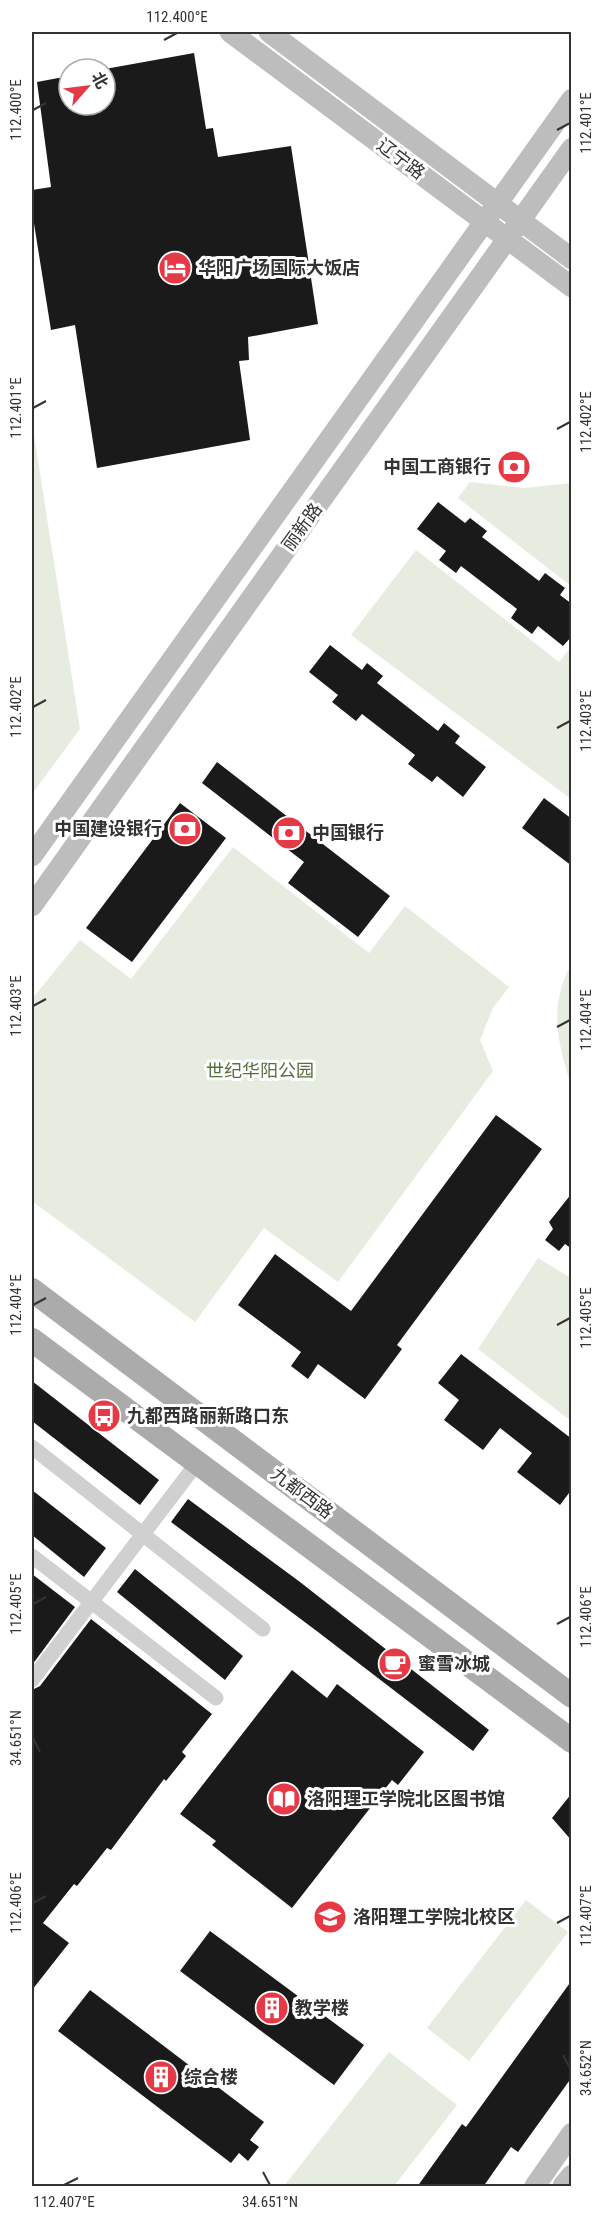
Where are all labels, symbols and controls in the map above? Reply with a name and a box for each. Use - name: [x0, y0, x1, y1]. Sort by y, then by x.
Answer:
- text: 112.400°E: [146, 8, 208, 26]
- north arrow: [57, 57, 117, 117]
- text: 北: [88, 69, 112, 92]
- text: 112.400°E: [7, 79, 25, 141]
- text: 112.401°E: [577, 92, 595, 154]
- street label: 辽宁路: [373, 134, 429, 183]
- hotel icon: 华阳广场国际大饭店: [157, 250, 193, 286]
- place label: 华阳广场国际大饭店: [198, 257, 360, 278]
- text: 112.401°E: [7, 377, 25, 439]
- text: 112.402°E: [577, 391, 595, 453]
- bank icon: 中国工商银行: [496, 449, 532, 485]
- place label: 中国工商银行: [383, 456, 491, 477]
- street label: 丽新路: [277, 499, 326, 555]
- text: 112.402°E: [7, 676, 25, 738]
- text: 112.403°E: [577, 690, 595, 752]
- bank icon: 中国建设银行: [167, 811, 203, 847]
- bank icon: 中国银行: [271, 815, 307, 851]
- place label: 中国建设银行: [54, 818, 162, 839]
- place label: 中国银行: [312, 822, 384, 843]
- text: 112.403°E: [7, 975, 25, 1037]
- text: 112.404°E: [577, 989, 595, 1051]
- park label: 世纪华阳公园: [206, 1060, 314, 1081]
- text: 112.404°E: [7, 1274, 25, 1336]
- text: 112.405°E: [577, 1287, 595, 1349]
- bus stop icon: 九都西路丽新路口东: [86, 1398, 122, 1434]
- place label: 九都西路丽新路口东: [127, 1405, 289, 1426]
- street label: 九都西路: [267, 1463, 337, 1523]
- text: 112.405°E: [7, 1573, 25, 1635]
- text: 112.406°E: [577, 1586, 595, 1648]
- cafe icon: 蜜雪冰城: [377, 1646, 413, 1682]
- place label: 蜜雪冰城: [418, 1653, 490, 1674]
- text: 34.651°N: [7, 1710, 25, 1766]
- library icon: 洛阳理工学院北区图书馆: [266, 1781, 302, 1817]
- place label: 洛阳理工学院北区图书馆: [307, 1788, 505, 1809]
- text: 112.406°E: [7, 1872, 25, 1934]
- text: 112.407°E: [577, 1885, 595, 1947]
- school or university icon: 洛阳理工学院北校区: [312, 1899, 348, 1935]
- place label: 洛阳理工学院北校区: [353, 1906, 515, 1927]
- building icon: 教学楼: [254, 1990, 290, 2026]
- place label: 教学楼: [295, 1997, 349, 2018]
- text: 34.652°N: [577, 2040, 595, 2096]
- building icon: 综合楼: [143, 2059, 179, 2095]
- place label: 综合楼: [184, 2066, 238, 2087]
- text: 112.407°E: [33, 2193, 95, 2211]
- text: 34.651°N: [242, 2193, 298, 2211]

